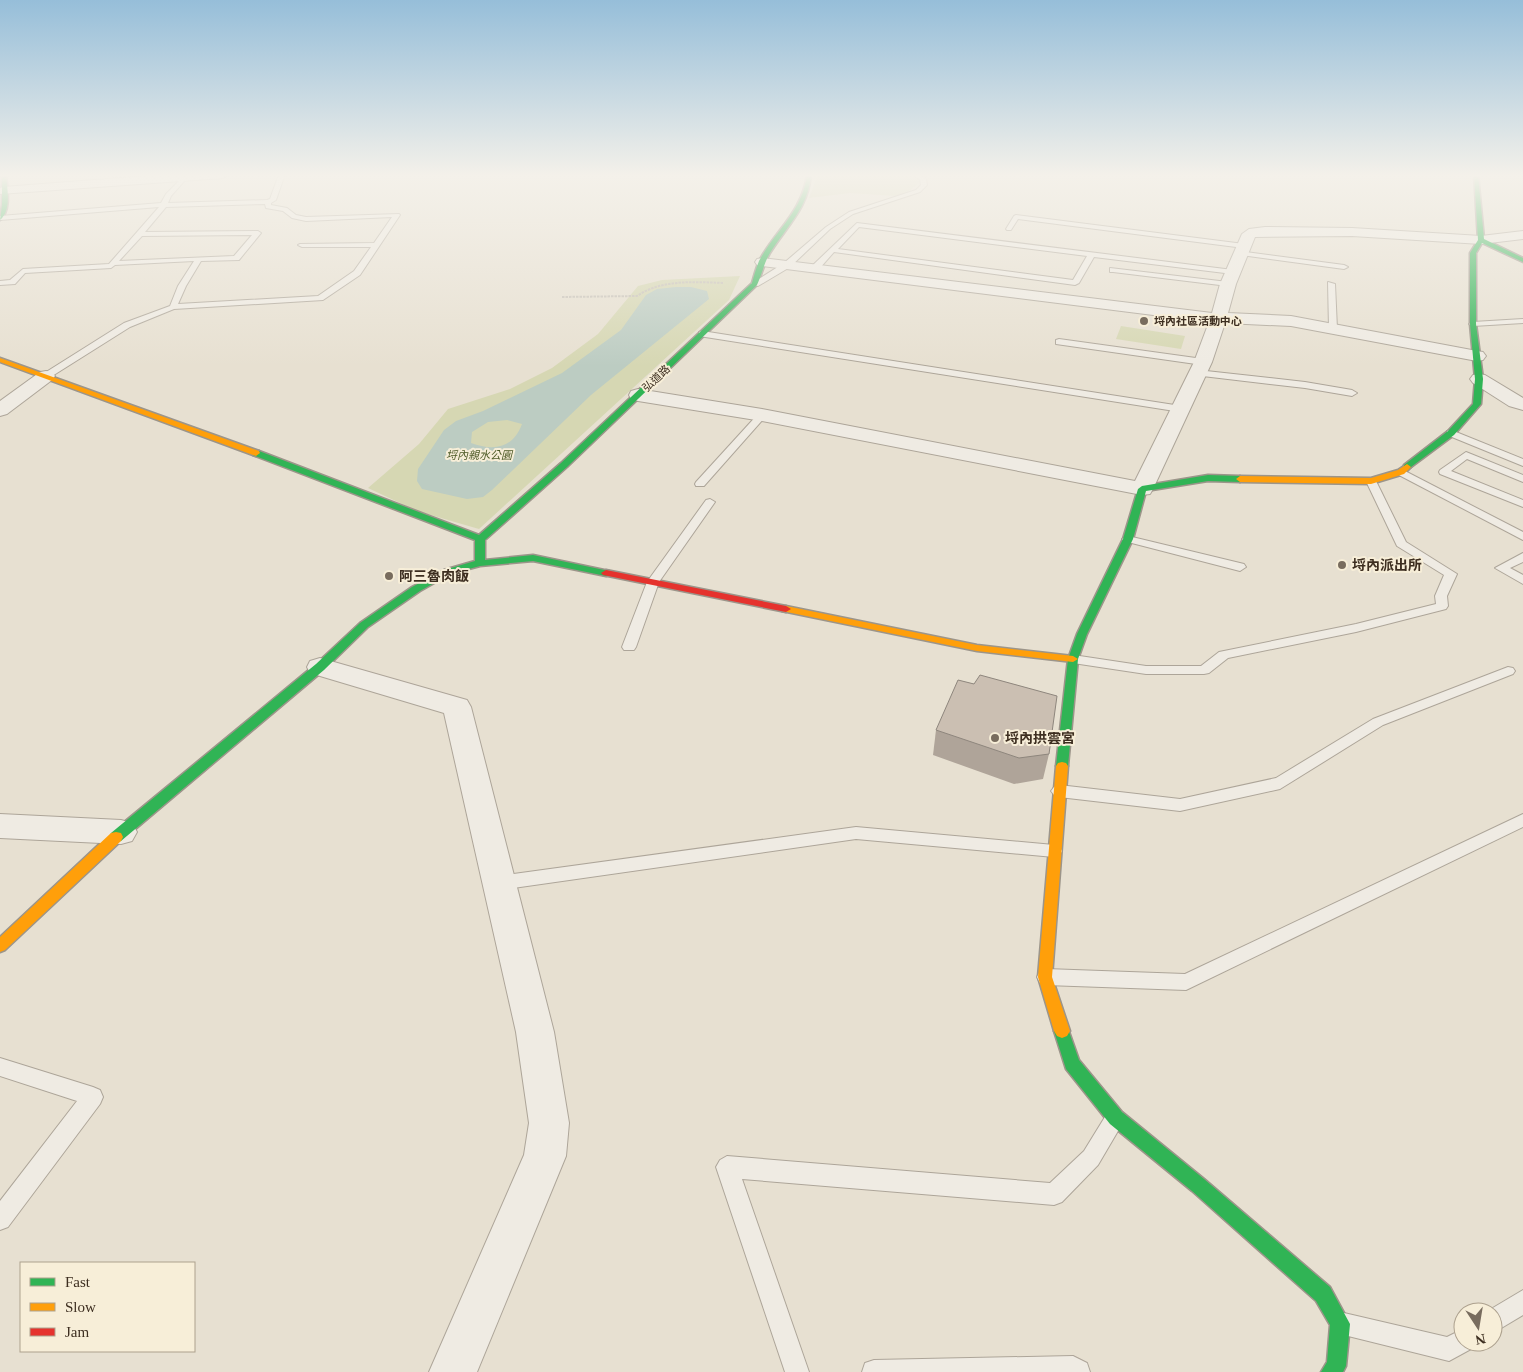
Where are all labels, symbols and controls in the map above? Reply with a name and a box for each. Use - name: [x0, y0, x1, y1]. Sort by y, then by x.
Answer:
- marker: 埒內社區活動中心: [1138, 315, 1150, 327]
- place label: 埒內社區活動中心: [1154, 315, 1242, 327]
- street label: 弘道路: [640, 362, 672, 394]
- park label: 埒內親水公園: [446, 449, 514, 461]
- place label: 埒內派出所: [1352, 557, 1422, 573]
- marker: 埒內派出所: [1336, 559, 1348, 571]
- place label: 阿三魯肉飯: [399, 569, 469, 584]
- marker: 阿三魯肉飯: [383, 570, 395, 582]
- place label: 埒內拱雲宮: [1005, 730, 1075, 746]
- marker: 埒內拱雲宮: [989, 732, 1001, 744]
- legend: [20, 1262, 195, 1352]
- text: Fast: [65, 1274, 91, 1290]
- text: Slow: [65, 1299, 96, 1315]
- north arrow: [1453, 1302, 1503, 1352]
- text: Jam: [65, 1324, 89, 1340]
- text: N: [1474, 1331, 1487, 1348]

